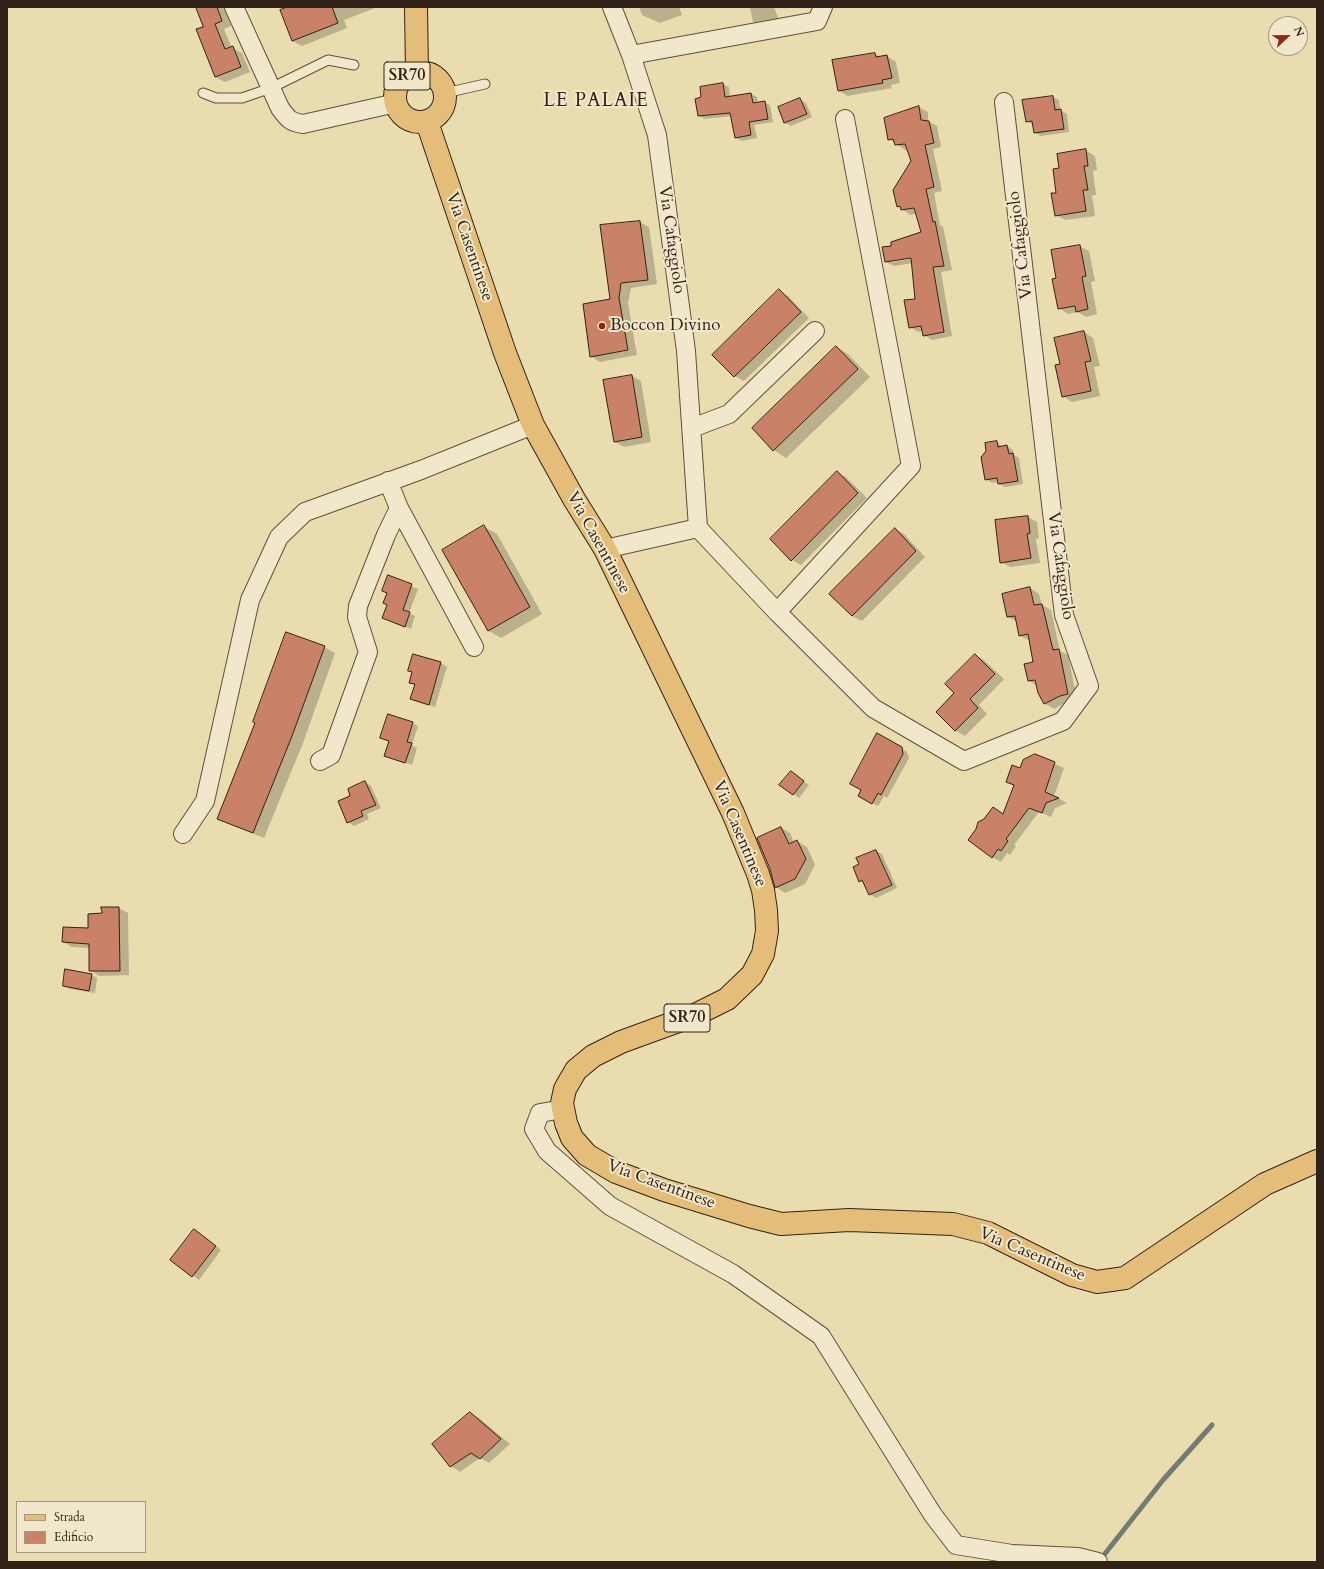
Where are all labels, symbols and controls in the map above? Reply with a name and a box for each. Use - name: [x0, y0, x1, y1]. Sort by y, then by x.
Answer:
- north arrow: [1268, 16, 1308, 56]
- text: N: [1290, 24, 1307, 39]
- road number: SR70: [384, 62, 430, 90]
- district label: LE PALAIE: [543, 91, 649, 113]
- street label: Via Cafaggiolo: [653, 185, 689, 295]
- street label: Via Casentinese: [441, 190, 497, 304]
- street label: Via Cafaggiolo: [1004, 190, 1038, 300]
- place label: Boccon Divino: [610, 316, 720, 336]
- marker: Boccon Divino: [597, 321, 607, 331]
- street label: Via Casentinese: [562, 488, 634, 598]
- street label: Via Cafaggiolo: [1042, 511, 1078, 621]
- street label: Via Casentinese: [707, 778, 771, 890]
- road number: SR70: [664, 1004, 710, 1032]
- street label: Via Casentinese: [604, 1156, 718, 1214]
- street label: Via Casentinese: [976, 1223, 1088, 1287]
- legend: [16, 1501, 146, 1553]
- text: Strada: [54, 1509, 85, 1525]
- text: Edificio: [54, 1529, 93, 1545]

